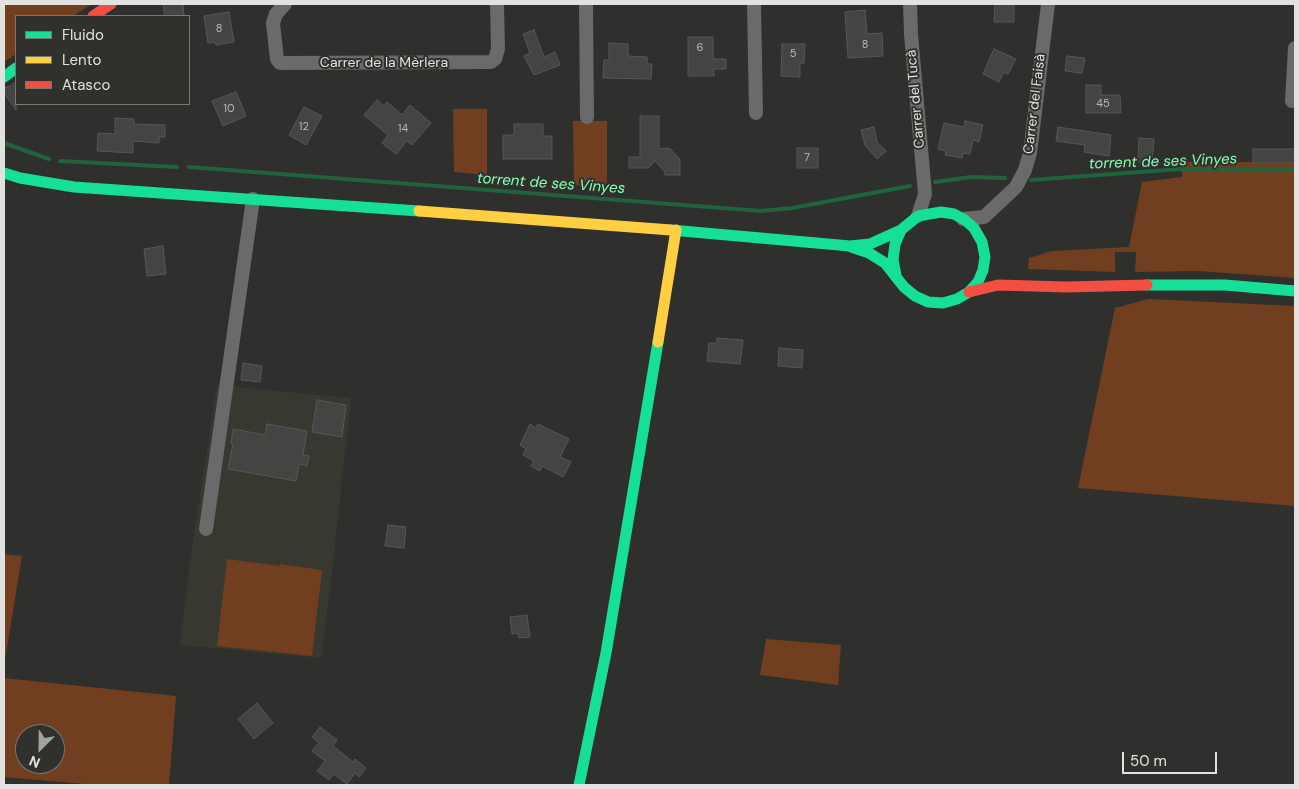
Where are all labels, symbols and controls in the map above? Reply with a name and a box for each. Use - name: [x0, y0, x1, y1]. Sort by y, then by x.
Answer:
- legend: [15, 15, 190, 105]
- house number: 8: [216, 22, 222, 36]
- text: Fluido: [62, 25, 104, 45]
- house number: 8: [862, 38, 868, 52]
- house number: 6: [697, 41, 703, 55]
- house number: 5: [790, 47, 796, 61]
- street label: Carrer del Tucà: [903, 49, 929, 149]
- text: Lento: [62, 50, 101, 70]
- street label: Carrer del Faisà: [1021, 53, 1049, 155]
- street label: Carrer de la Mèrlera: [320, 55, 448, 71]
- text: Atasco: [62, 75, 110, 95]
- house number: 45: [1096, 97, 1110, 111]
- house number: 10: [224, 102, 234, 116]
- house number: 12: [299, 120, 309, 134]
- house number: 14: [398, 122, 408, 136]
- water label: torrent de ses Vinyes: [1088, 150, 1238, 174]
- house number: 7: [804, 151, 810, 165]
- water label: torrent de ses Vinyes: [476, 170, 626, 198]
- north arrow: [15, 724, 65, 774]
- scale bar: [1124, 742, 1219, 774]
- text: 50 m: [1130, 751, 1167, 771]
- text: N: [26, 752, 43, 772]

